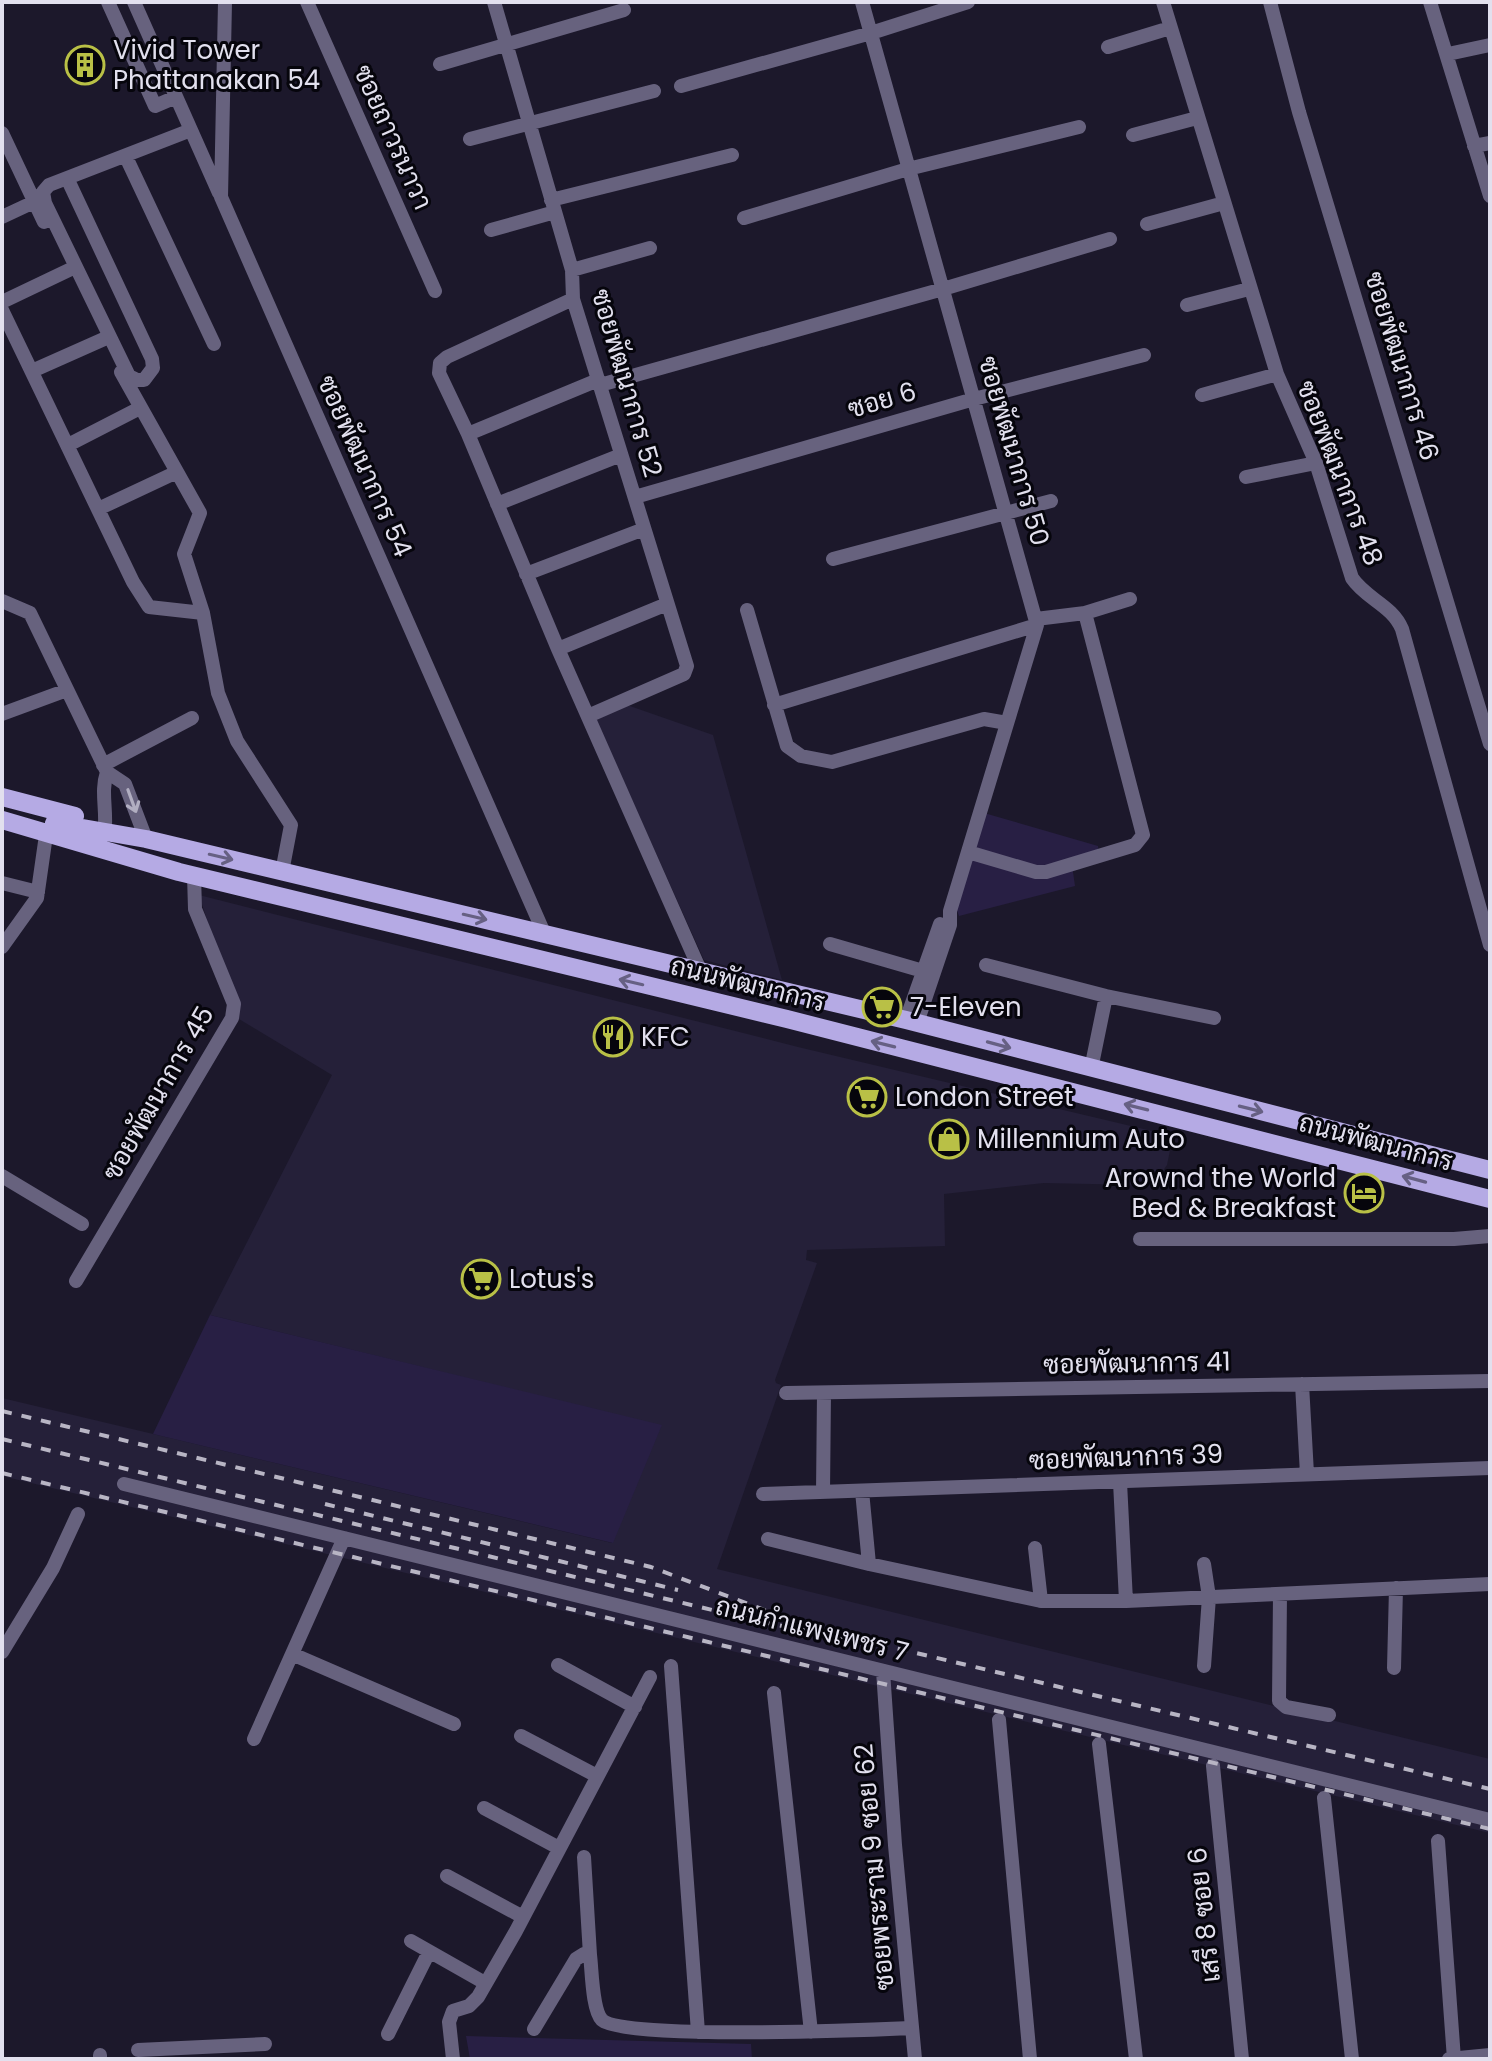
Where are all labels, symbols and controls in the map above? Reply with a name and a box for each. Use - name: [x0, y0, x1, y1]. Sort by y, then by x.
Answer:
- place label: Vivid Tower Phattanakan 54: [113, 32, 320, 98]
- building icon: Vivid Tower Phattanakan 54: [64, 44, 106, 86]
- street label: ซอยถาวรนาวา: [345, 59, 441, 215]
- street label: ซอยพัฒนาการ 46: [1356, 267, 1448, 465]
- street label: ซอยพัฒนาการ 52: [583, 285, 671, 481]
- street label: ซอยพัฒนาการ 50: [970, 352, 1058, 550]
- street label: ซอยพัฒนาการ 54: [309, 369, 421, 563]
- street label: ซอย 6: [844, 373, 920, 427]
- street label: ซอยพัฒนาการ 48: [1288, 375, 1392, 571]
- one-way arrow: [125, 788, 140, 813]
- one-way arrow: [208, 851, 234, 866]
- one-way arrow: [461, 910, 487, 925]
- street label: ถนนพัฒนาการ: [667, 947, 829, 1021]
- one-way arrow: [618, 974, 644, 989]
- supermarket icon: 7-Eleven: [861, 986, 903, 1028]
- place label: 7-Eleven: [910, 989, 1022, 1025]
- street label: ซอยพัฒนาการ 45: [94, 999, 222, 1187]
- restaurant icon: KFC: [592, 1016, 634, 1058]
- place label: KFC: [641, 1019, 690, 1055]
- one-way arrow: [871, 1035, 897, 1050]
- one-way arrow: [986, 1038, 1012, 1053]
- supermarket icon: London Street: [846, 1076, 888, 1118]
- place label: London Street: [895, 1079, 1073, 1115]
- one-way arrow: [1123, 1099, 1149, 1114]
- one-way arrow: [1238, 1102, 1263, 1117]
- street label: ถนนพัฒนาการ: [1295, 1104, 1457, 1180]
- shop icon: Millennium Auto: [928, 1118, 970, 1160]
- place label: Millennium Auto: [977, 1121, 1185, 1157]
- place label: Arownd the World Bed & Breakfast: [1105, 1160, 1336, 1226]
- one-way arrow: [1402, 1171, 1428, 1186]
- hotel icon: Arownd the World Bed & Breakfast: [1343, 1172, 1385, 1214]
- supermarket icon: Lotus's: [460, 1258, 502, 1300]
- place label: Lotus's: [509, 1261, 594, 1297]
- street label: ซอยพัฒนาการ 41: [1043, 1343, 1231, 1383]
- street label: ซอยพัฒนาการ 39: [1028, 1436, 1224, 1478]
- street label: ถนนกำแพงเพชร 7: [712, 1588, 912, 1670]
- street label: ซอยพระราม 9 ซอย 62: [845, 1742, 903, 1992]
- street label: เสรี 8 ซอย 6: [1179, 1846, 1229, 1984]

